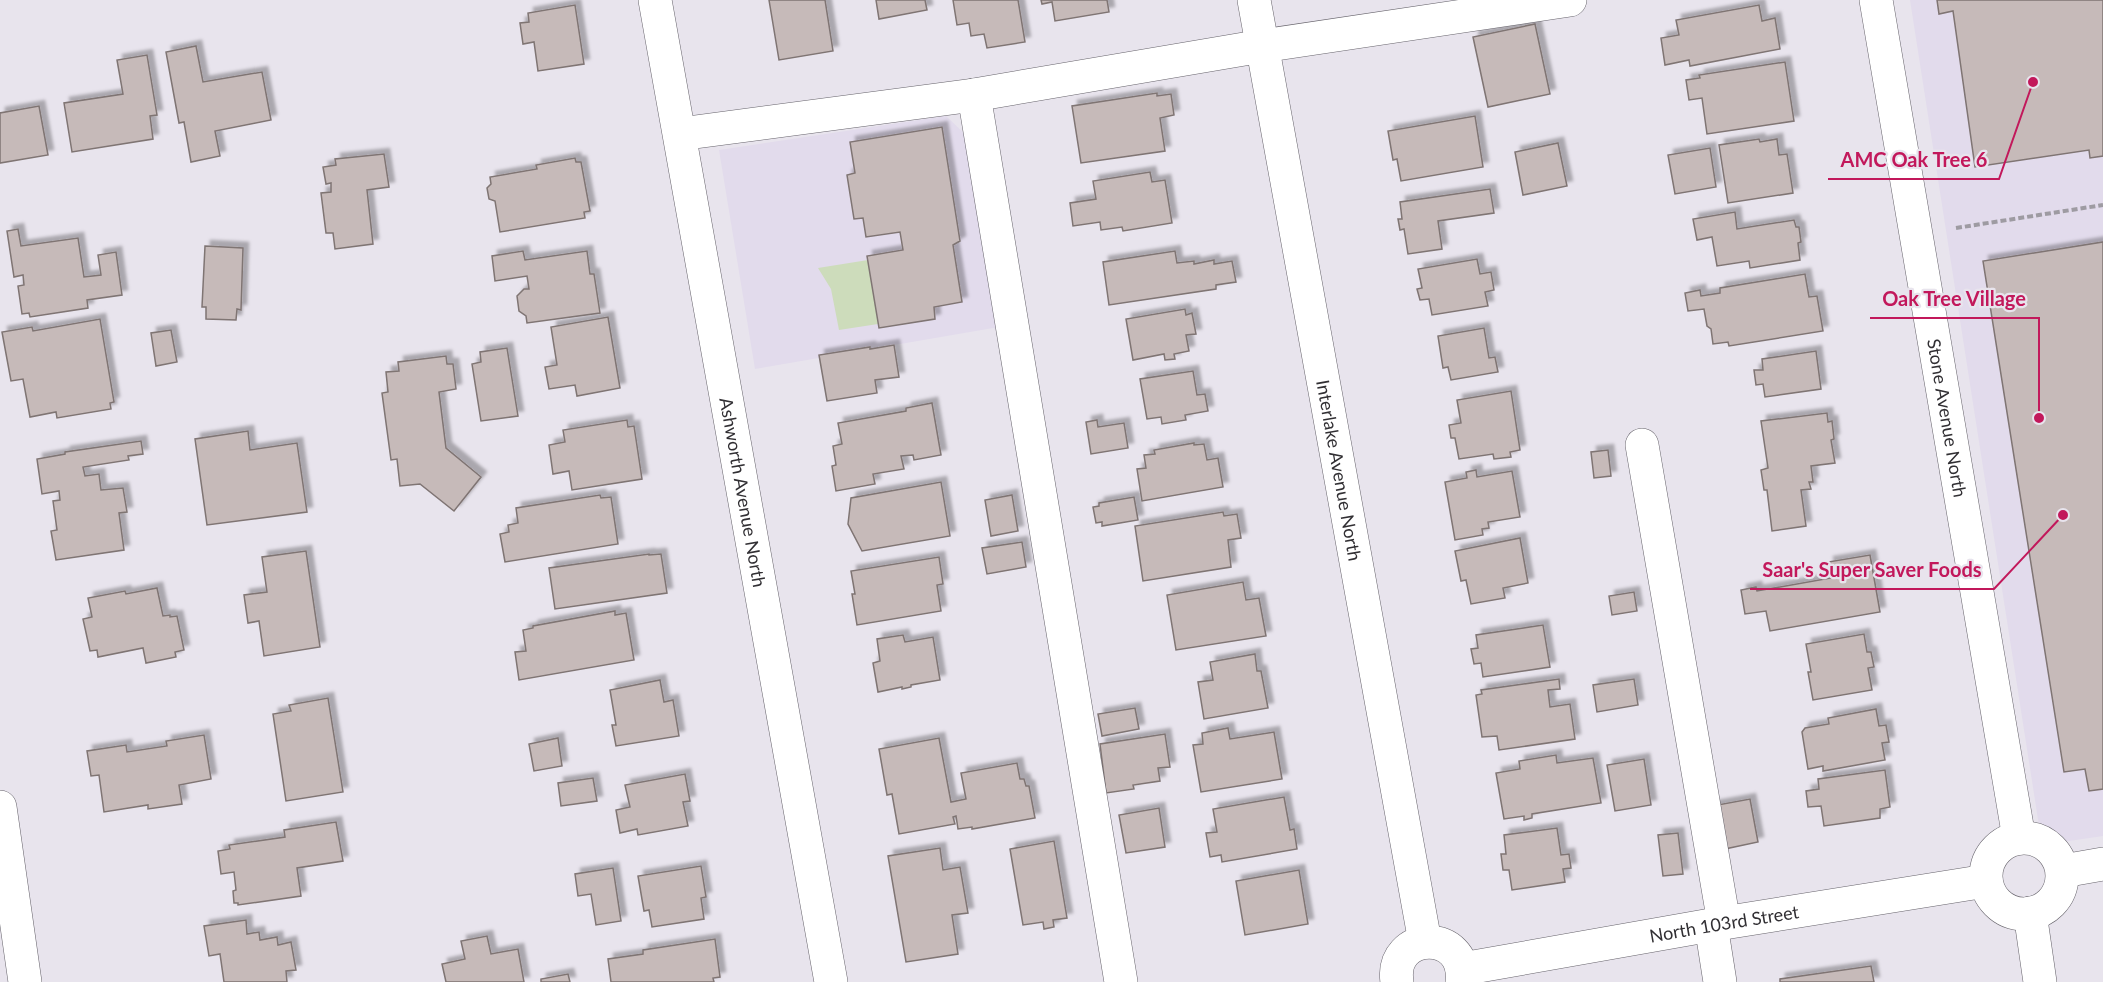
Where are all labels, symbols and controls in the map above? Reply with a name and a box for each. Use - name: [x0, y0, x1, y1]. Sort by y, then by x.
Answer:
- callout: AMC Oak Tree 6: [1828, 141, 1999, 179]
- text: AMC Oak Tree 6: [1840, 147, 1987, 171]
- callout: Oak Tree Village: [1870, 280, 2039, 318]
- text: Oak Tree Village: [1882, 286, 2026, 310]
- street label: Stone Avenue North: [1923, 337, 1972, 499]
- street label: Interlake Avenue North: [1312, 378, 1367, 563]
- street label: Ashworth Avenue North: [715, 396, 771, 589]
- callout: Saar's Super Saver Foods: [1750, 551, 1994, 589]
- text: Saar's Super Saver Foods: [1762, 557, 1982, 581]
- street label: North 103rd Street: [1648, 900, 1801, 947]

